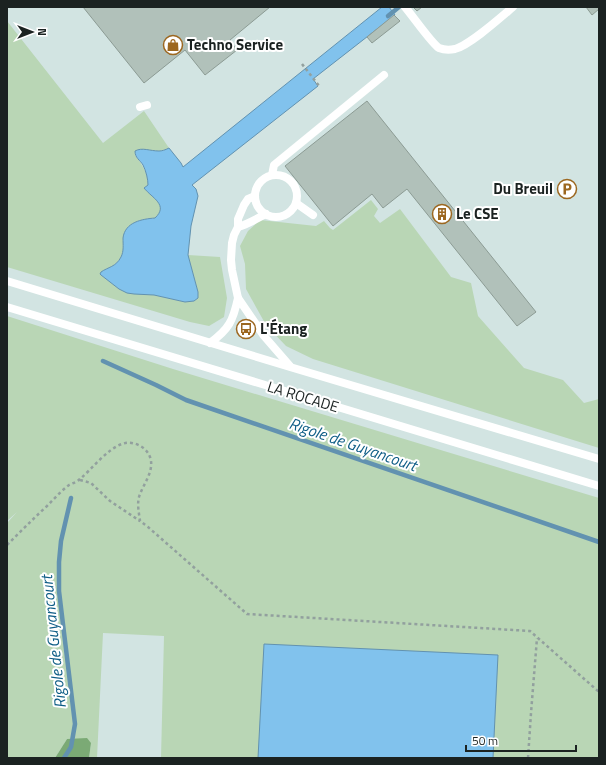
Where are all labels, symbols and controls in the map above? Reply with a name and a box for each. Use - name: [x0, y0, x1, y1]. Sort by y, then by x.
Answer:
- north arrow: [12, 12, 52, 52]
- text: N: [34, 28, 50, 36]
- place label: Techno Service: [187, 33, 283, 56]
- shop icon: Techno Service: [162, 34, 184, 56]
- place label: Du Breuil: [493, 177, 553, 200]
- parking icon: Du Breuil: [556, 178, 578, 200]
- place label: Le CSE: [456, 202, 499, 225]
- building icon: Le CSE: [431, 203, 453, 225]
- place label: L'Étang: [260, 317, 307, 340]
- bus stop icon: L'Étang: [235, 318, 257, 340]
- street label: LA ROCADE: [265, 375, 342, 418]
- water label: Rigole de Guyancourt: [286, 411, 422, 478]
- water label: Rigole de Guyancourt: [34, 572, 72, 710]
- scale bar: [466, 727, 576, 753]
- text: 50 m: [472, 731, 498, 750]

